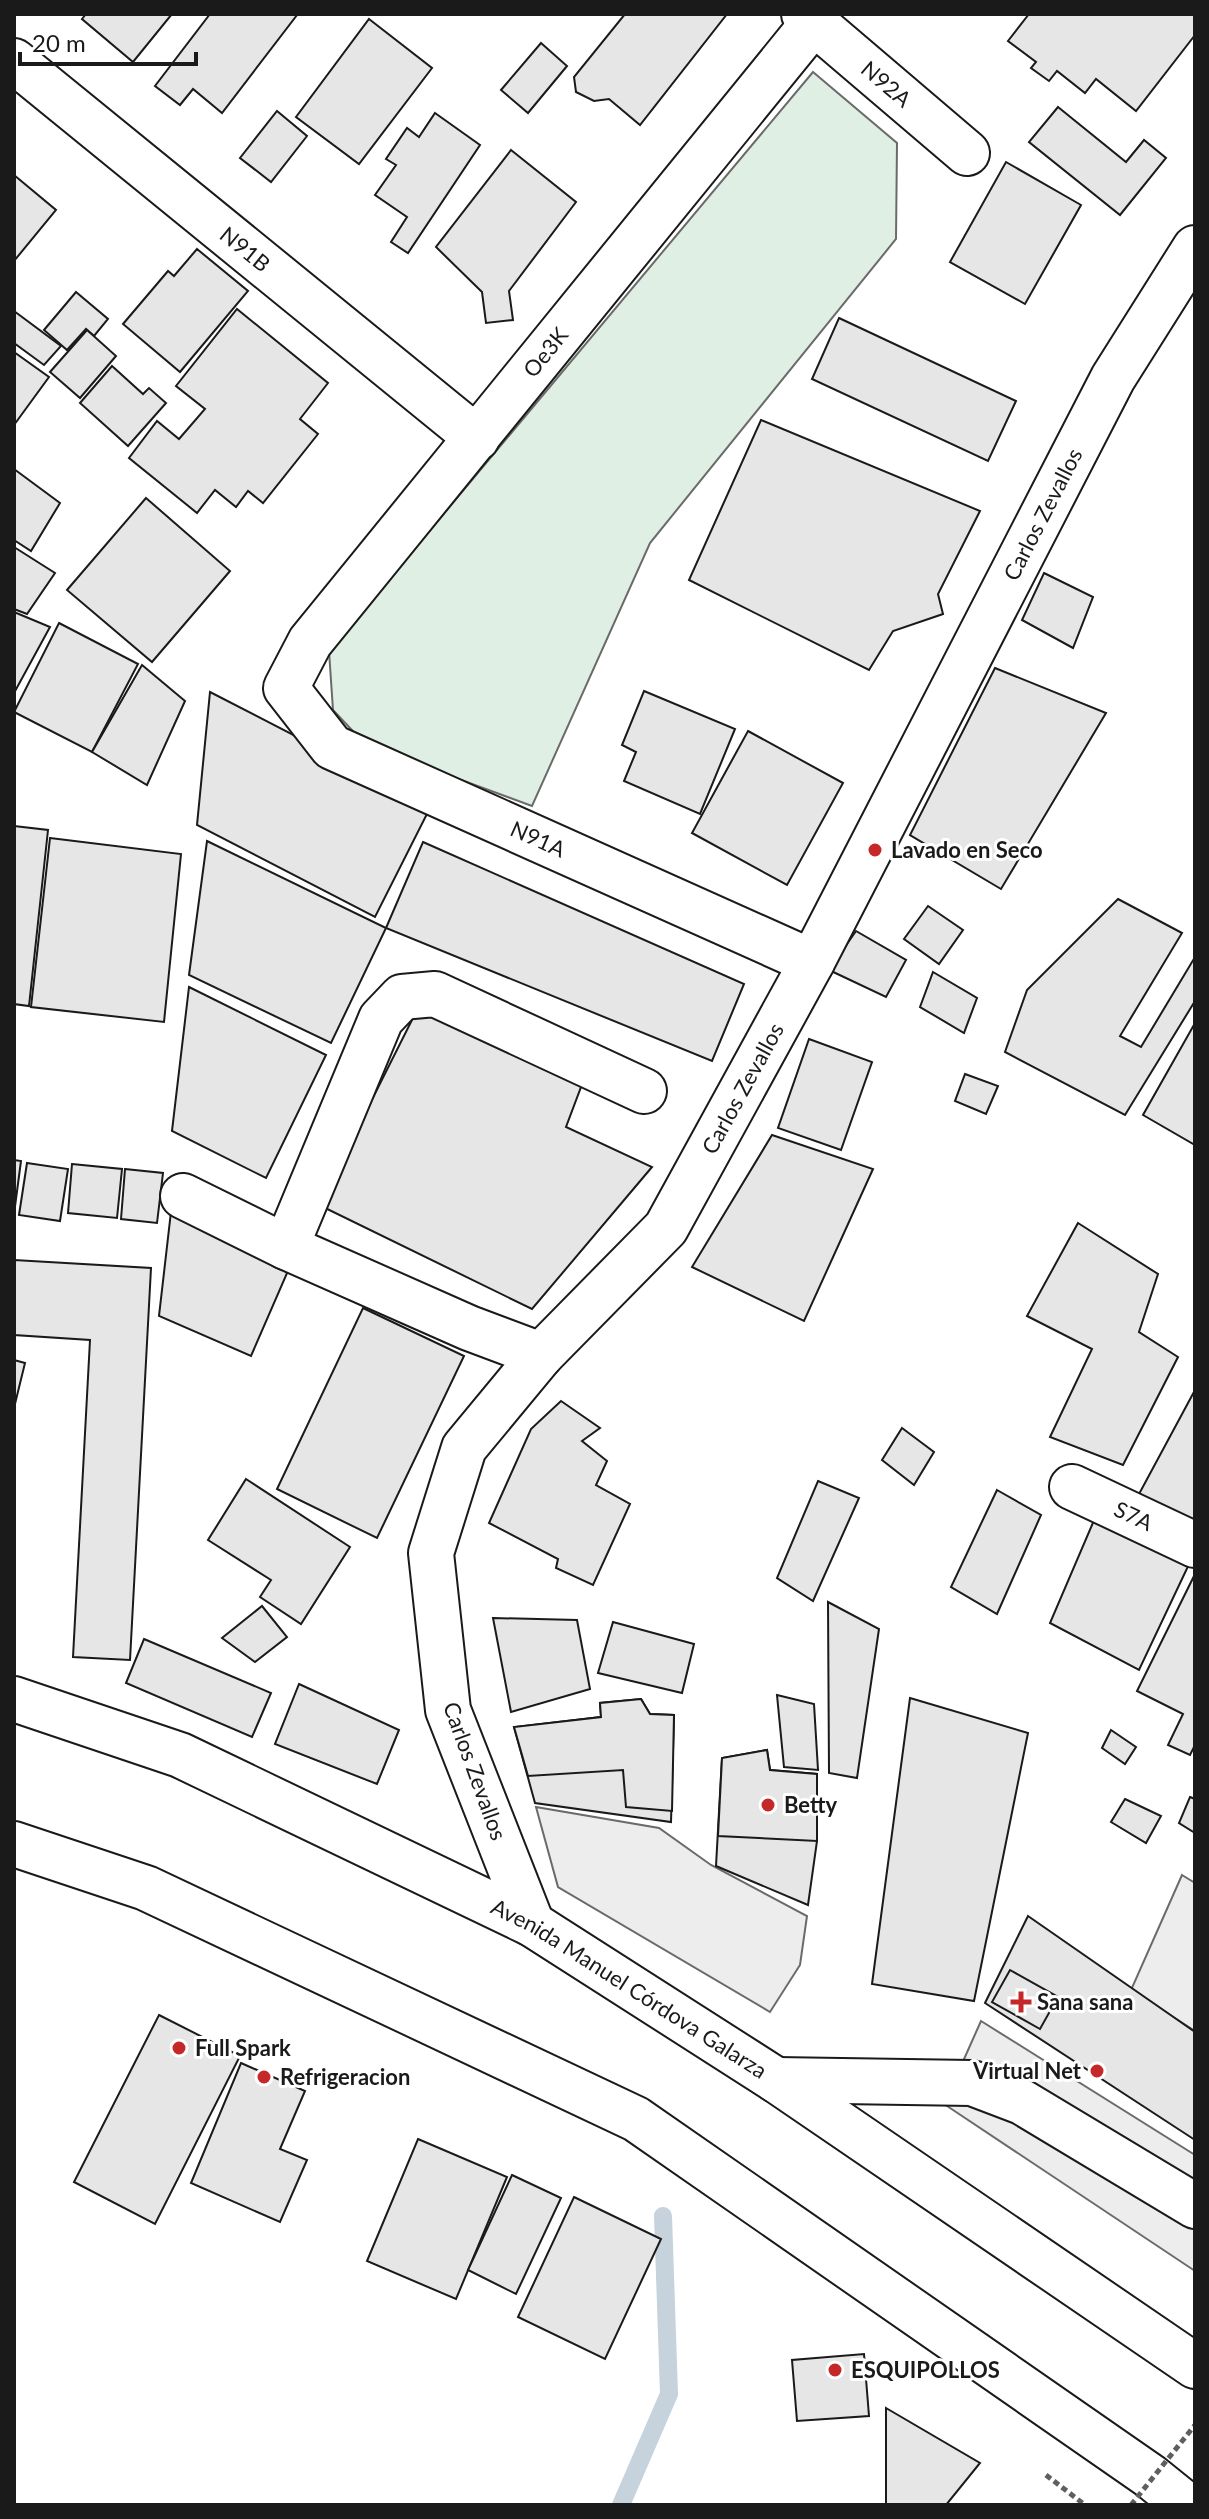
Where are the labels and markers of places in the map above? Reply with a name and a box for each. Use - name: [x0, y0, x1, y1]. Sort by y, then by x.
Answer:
- place label: Lavado en Seco: [891, 836, 1043, 863]
- marker: Lavado en Seco: [866, 841, 884, 859]
- place label: Betty: [784, 1791, 837, 1818]
- marker: Betty: [759, 1796, 777, 1814]
- place label: Sana sana: [1037, 1988, 1133, 2015]
- marker: Sana sana: [1012, 1993, 1030, 2011]
- place label: Full Spark: [195, 2034, 291, 2061]
- marker: Full Spark: [170, 2039, 188, 2057]
- place label: Virtual Net: [972, 2057, 1082, 2084]
- marker: Virtual Net: [1088, 2062, 1106, 2080]
- place label: Refrigeracion: [280, 2063, 410, 2090]
- marker: Refrigeracion: [255, 2068, 273, 2086]
- place label: ESQUIPOLLOS: [851, 2356, 1000, 2383]
- marker: ESQUIPOLLOS: [826, 2361, 844, 2379]

